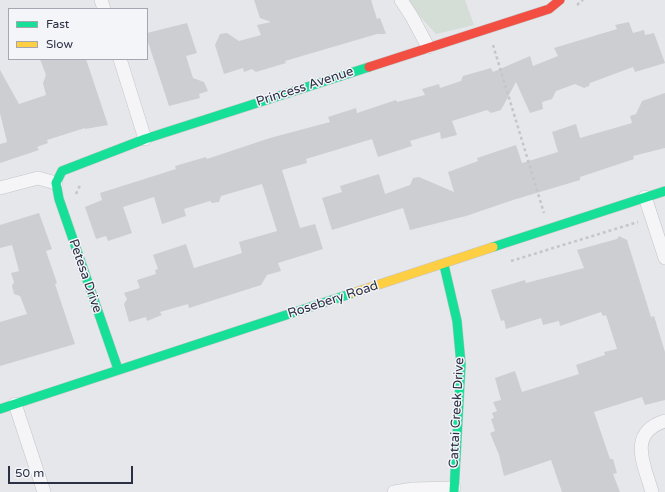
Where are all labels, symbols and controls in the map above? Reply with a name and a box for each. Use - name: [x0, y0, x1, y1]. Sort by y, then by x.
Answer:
- legend: [8, 8, 148, 60]
- text: Fast: [46, 17, 69, 31]
- text: Slow: [46, 37, 73, 51]
- street label: Princess Avenue: [254, 64, 356, 110]
- street label: Petesa Drive: [65, 237, 105, 315]
- street label: Rosebery Road: [286, 278, 380, 322]
- street label: Cattai Creek Drive: [446, 357, 468, 469]
- scale bar: [10, 458, 135, 484]
- text: 50 m: [15, 466, 44, 480]

